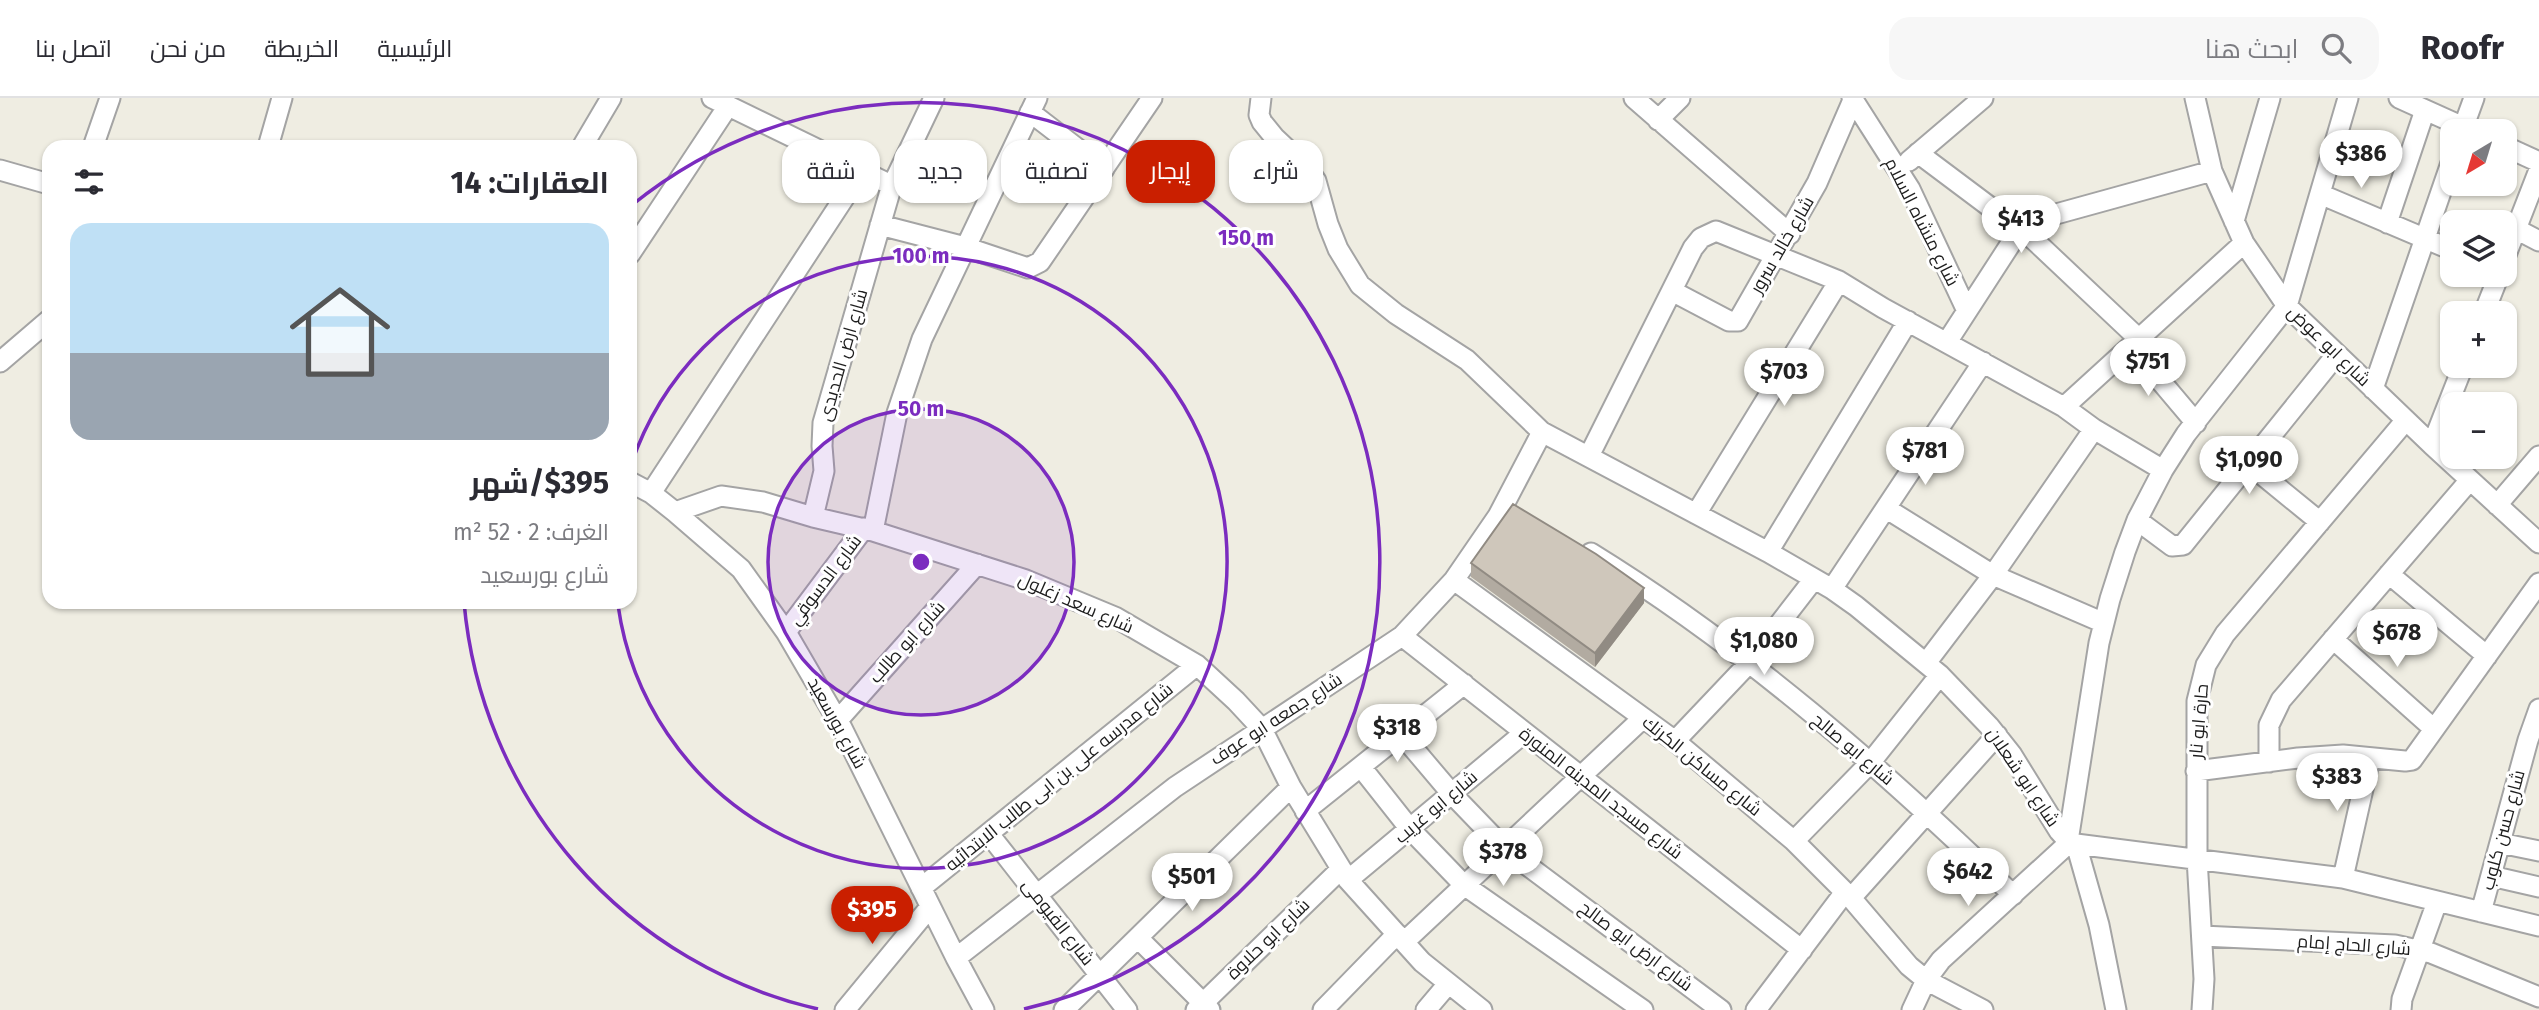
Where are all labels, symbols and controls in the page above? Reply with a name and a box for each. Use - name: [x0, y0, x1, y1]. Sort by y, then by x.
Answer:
- search box: [1889, 17, 2379, 80]
- text: Roofr: [2421, 28, 2504, 68]
- icon: search: [2317, 29, 2355, 67]
- text: ابحث هنا: [2205, 34, 2299, 65]
- text: اتصل بنا: [35, 35, 112, 63]
- text: من نحن: [150, 35, 226, 63]
- text: الخريطة: [264, 35, 339, 63]
- text: الرئيسية: [377, 35, 452, 63]
- north arrow: [2440, 119, 2516, 196]
- map controls: [2440, 119, 2517, 469]
- pin: $386: [2320, 130, 2402, 190]
- text: $386: [2336, 139, 2386, 167]
- chip: شقة: [782, 140, 880, 203]
- chip: جديد: [894, 140, 987, 203]
- chip: تصفية: [1001, 140, 1112, 203]
- chip: إيجار: [1126, 140, 1215, 203]
- chip: شراء: [1229, 140, 1323, 203]
- street label: شارع منشاه السلام: [1879, 154, 1964, 290]
- icon: filters: [70, 163, 108, 201]
- text: العقارات: 14: [451, 165, 609, 201]
- street label: شارع خالد سرور: [1745, 192, 1820, 299]
- pin: $413: [1980, 195, 2062, 255]
- text: $413: [1998, 204, 2044, 232]
- button: layers: [2440, 210, 2517, 287]
- text: 150 m: [1218, 225, 1274, 251]
- text: 100 m: [892, 243, 950, 269]
- icon: home: [277, 269, 403, 395]
- street label: شارع ارض الحديدى: [814, 286, 873, 424]
- street label: شارع ابو عوض: [2282, 301, 2375, 392]
- button: +: [2440, 301, 2517, 378]
- pin: $751: [2107, 338, 2189, 398]
- text: $751: [2126, 347, 2170, 375]
- pin: $703: [1743, 348, 1825, 408]
- text: $703: [1760, 357, 1808, 385]
- button: −: [2440, 392, 2517, 469]
- text: 50 m: [898, 396, 944, 422]
- pin: $781: [1884, 428, 1966, 487]
- text: $781: [1902, 436, 1948, 464]
- pin: $1,090: [2192, 436, 2306, 496]
- text: $1,090: [2215, 445, 2283, 473]
- text: $395/شهر: [470, 465, 609, 501]
- text: الغرف: 2 · 52 m²: [453, 518, 609, 546]
- street label: شارع الدسوقي: [784, 530, 869, 631]
- centre of rings: [909, 550, 933, 574]
- text: شارع بورسعيد: [480, 561, 609, 589]
- street label: شارع سعد زغلول: [1015, 568, 1137, 639]
- street label: شارع ابو طالب: [864, 596, 950, 688]
- pin: $678: [2356, 610, 2438, 669]
- pin: $1,080: [1707, 618, 1821, 677]
- text: $678: [2373, 618, 2421, 646]
- text: $1,080: [1730, 626, 1798, 654]
- street label: شارع جمعه ابو عوف: [1206, 668, 1347, 771]
- street label: شارع بورسعيد: [802, 674, 871, 773]
- street label: شارع مدرسه على بن ابى طالب الابتدائيه: [941, 678, 1178, 877]
- street label: حارة ابو نار: [2185, 683, 2213, 760]
- pin: $318: [1356, 704, 1438, 764]
- street label: شارع ابو صالح: [1807, 708, 1899, 791]
- street label: شارع مساكن الكرنك: [1637, 711, 1766, 822]
- text: $318: [1373, 713, 1421, 741]
- street label: شارع مسجد المدينه المنورة: [1514, 722, 1687, 865]
- street label: شارع ابو شعلان: [1981, 723, 2064, 831]
- pin: $383: [2296, 754, 2378, 813]
- text: $383: [2312, 762, 2362, 790]
- street label: شارع ابو غريب: [1390, 766, 1483, 849]
- street label: شارع حسن كلوب: [2476, 767, 2531, 893]
- pin: $378: [1462, 828, 1544, 888]
- text: $378: [1479, 837, 1527, 865]
- pin: $642: [1927, 848, 2009, 908]
- pin: $501: [1151, 854, 1233, 913]
- text: $642: [1943, 857, 1993, 885]
- text: $501: [1168, 862, 1216, 890]
- street label: شارع الفيومى: [1017, 874, 1099, 970]
- pin: $395: [831, 886, 913, 946]
- street label: شارع ابو حلاوة: [1222, 894, 1315, 985]
- text: $395: [847, 895, 897, 923]
- street label: شارع ارض ابو صالح: [1574, 896, 1697, 997]
- street label: شارع الحاج إمام: [2296, 930, 2412, 961]

